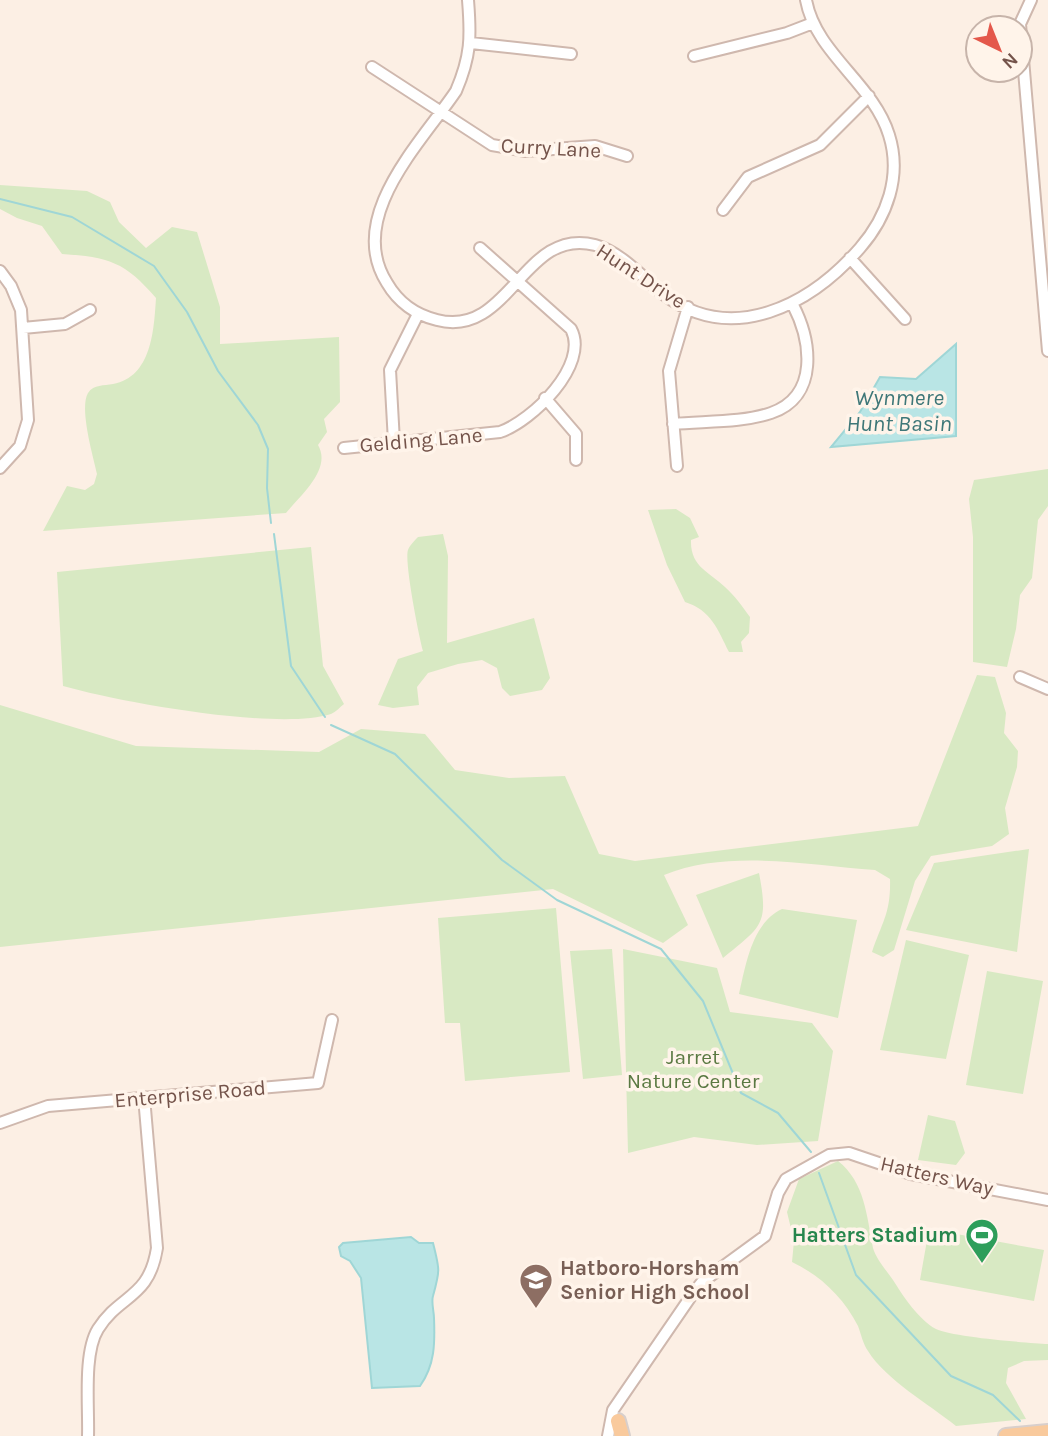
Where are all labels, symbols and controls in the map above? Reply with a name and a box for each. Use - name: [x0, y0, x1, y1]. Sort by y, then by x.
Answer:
- north arrow: [964, 14, 1034, 84]
- text: N: [997, 48, 1022, 73]
- street label: Curry Lane: [500, 133, 602, 163]
- street label: Hunt Drive: [592, 238, 690, 314]
- water label: Wynmere Hunt Basin: [846, 384, 952, 437]
- street label: Gelding Lane: [359, 423, 483, 457]
- park label: Jarret Nature Center: [627, 1045, 760, 1093]
- street label: Enterprise Road: [113, 1075, 267, 1113]
- street label: Hatters Way: [878, 1151, 996, 1201]
- sports icon: Hatters Stadium: [963, 1216, 1001, 1265]
- place label: Hatters Stadium: [792, 1223, 958, 1247]
- place label: Hatboro-Horsham Senior High School: [560, 1256, 750, 1304]
- school or university icon: Hatboro-Horsham Senior High School: [517, 1261, 555, 1310]

